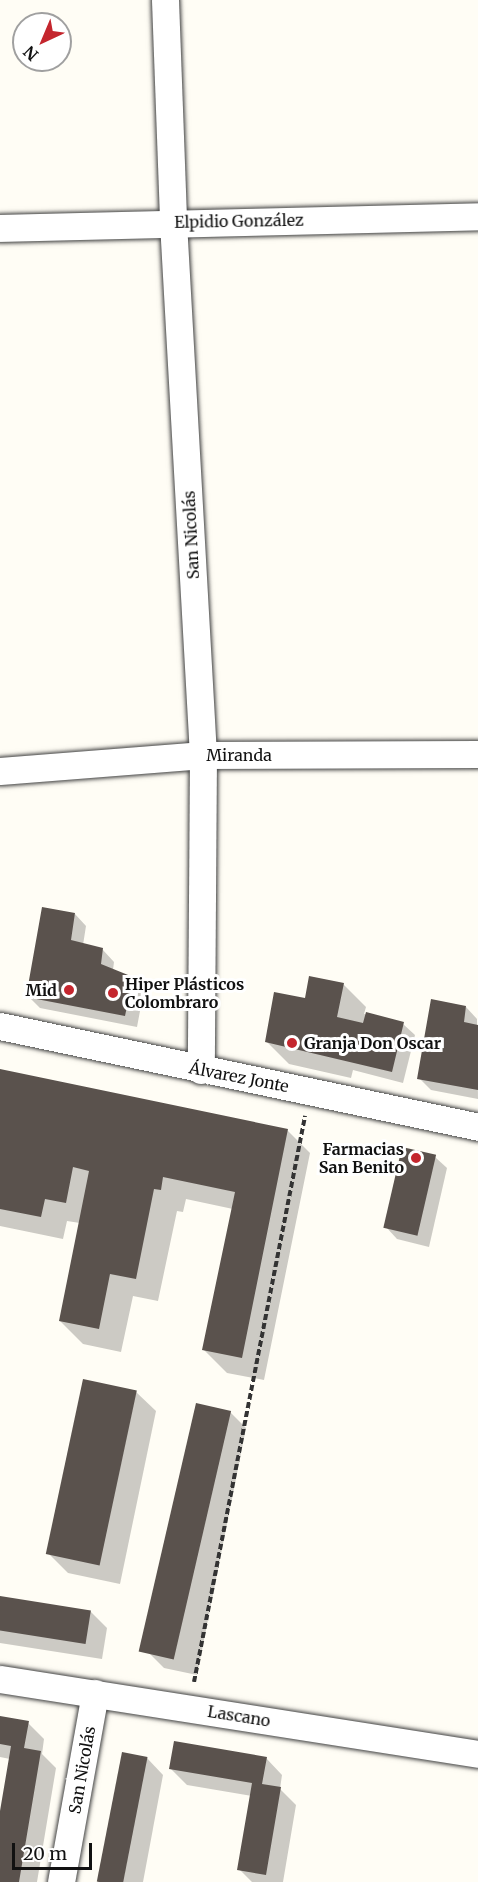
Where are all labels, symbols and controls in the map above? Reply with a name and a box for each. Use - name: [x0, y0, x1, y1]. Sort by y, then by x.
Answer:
- north arrow: [12, 12, 72, 72]
- text: N: [19, 42, 42, 65]
- street label: Elpidio González: [174, 210, 304, 232]
- street label: San Nicolás: [179, 490, 203, 580]
- street label: Miranda: [206, 745, 272, 765]
- place label: Hiper Plásticos Colombraro: [125, 974, 244, 1012]
- place label: Mid: [26, 980, 57, 1000]
- marker: Mid: [62, 983, 76, 997]
- marker: Hiper Plásticos Colombraro: [106, 986, 120, 1000]
- place label: Granja Don Oscar: [304, 1033, 441, 1053]
- marker: Granja Don Oscar: [285, 1036, 299, 1050]
- street label: Álvarez Jonte: [188, 1058, 290, 1096]
- place label: Farmacias San Benito: [319, 1139, 404, 1177]
- marker: Farmacias San Benito: [409, 1151, 423, 1165]
- street label: Lascano: [206, 1702, 272, 1730]
- street label: San Nicolás: [65, 1725, 99, 1815]
- scale bar: [15, 1831, 94, 1869]
- text: 20 m: [23, 1842, 67, 1865]

